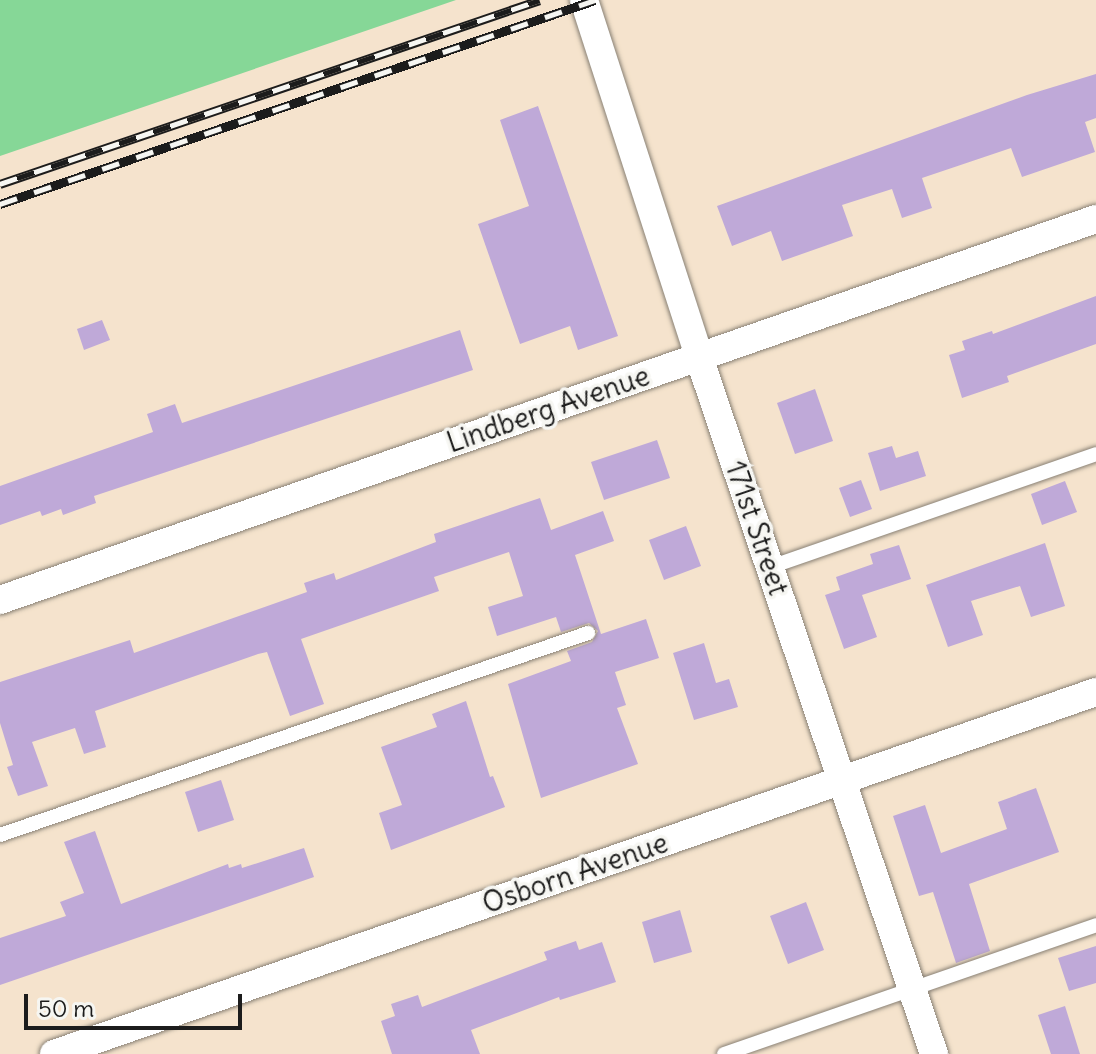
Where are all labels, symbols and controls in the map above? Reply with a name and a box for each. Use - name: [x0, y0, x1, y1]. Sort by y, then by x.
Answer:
- street label: Lindberg Avenue: [442, 359, 654, 459]
- street label: 171st Street: [718, 457, 796, 599]
- street label: Osborn Avenue: [478, 826, 672, 920]
- scale bar: [28, 978, 246, 1028]
- text: 50 m: [38, 993, 94, 1023]

